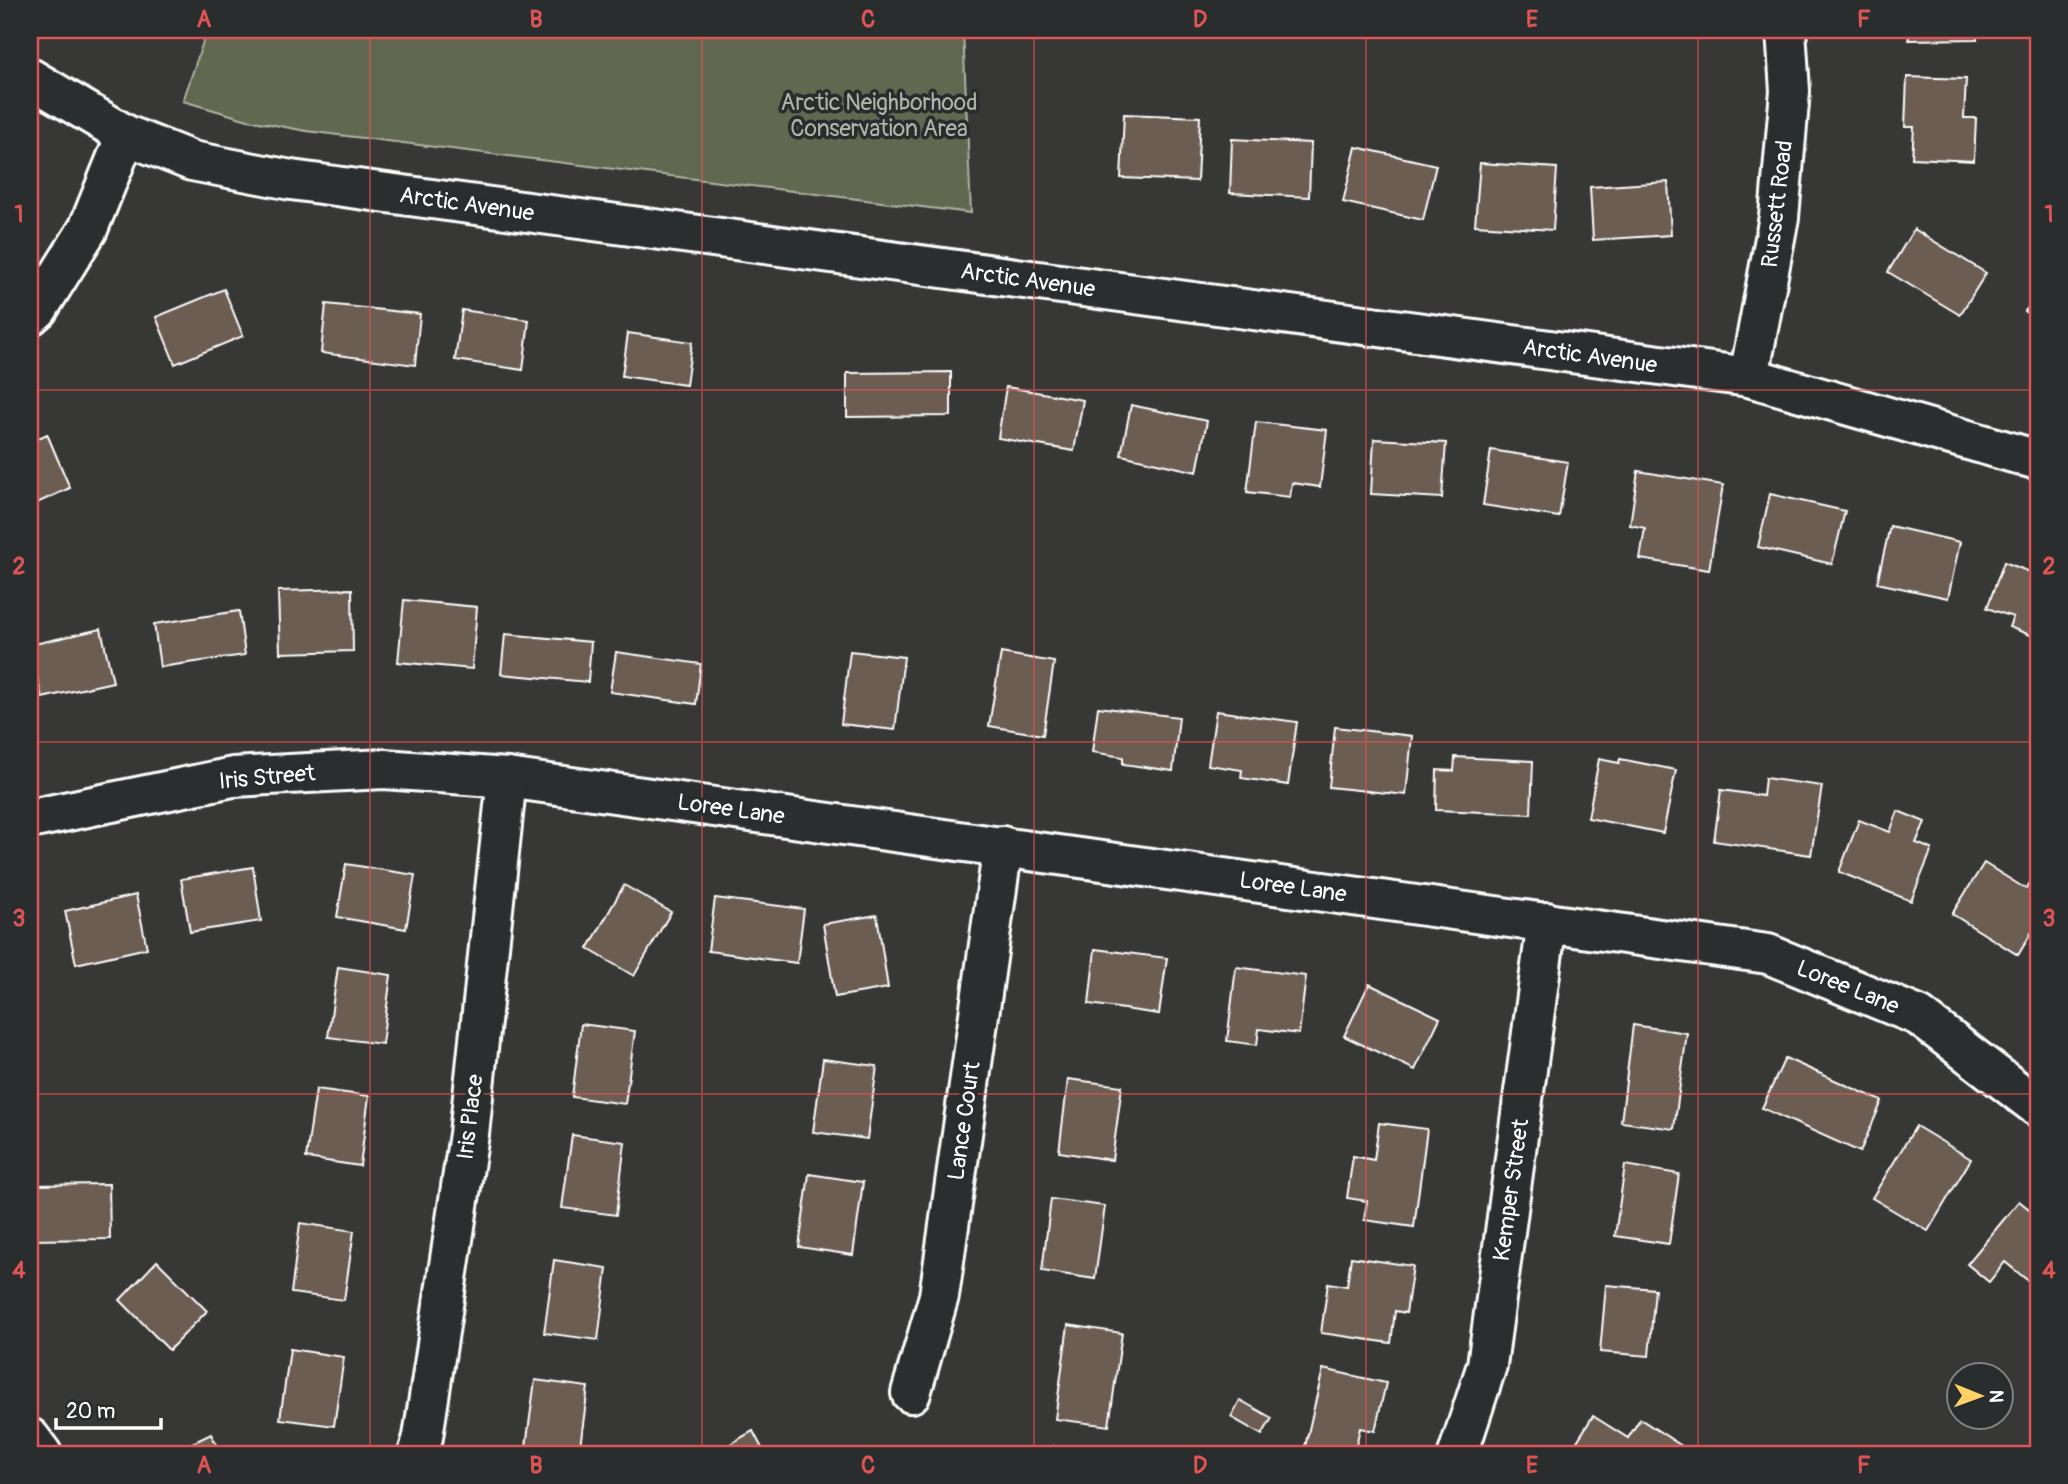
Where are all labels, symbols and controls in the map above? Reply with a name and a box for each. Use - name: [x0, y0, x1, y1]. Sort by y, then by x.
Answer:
- text: A: [197, 5, 212, 34]
- text: B: [529, 5, 543, 34]
- text: C: [861, 5, 875, 34]
- text: D: [1193, 5, 1207, 34]
- text: E: [1526, 5, 1538, 34]
- text: F: [1857, 5, 1871, 34]
- park label: Arctic Neighborhood Conservation Area: [780, 88, 978, 143]
- street label: Russett Road: [1755, 139, 1799, 269]
- street label: Arctic Avenue: [398, 180, 537, 228]
- text: 1: [15, 200, 24, 229]
- text: 1: [2045, 200, 2054, 229]
- street label: Arctic Avenue: [959, 256, 1098, 304]
- street label: Arctic Avenue: [1521, 332, 1660, 380]
- text: 2: [13, 552, 26, 581]
- text: 2: [2043, 552, 2056, 581]
- street label: Iris Street: [218, 758, 317, 796]
- street label: Loree Lane: [675, 787, 787, 831]
- street label: Loree Lane: [1237, 865, 1349, 909]
- text: 3: [13, 904, 25, 933]
- text: 3: [2043, 904, 2055, 933]
- street label: Loree Lane: [1792, 953, 1904, 1021]
- street label: Lance Court: [941, 1059, 987, 1182]
- street label: Iris Place: [450, 1072, 490, 1161]
- street label: Kemper Street: [1487, 1116, 1535, 1263]
- text: 4: [12, 1256, 26, 1285]
- text: 4: [2042, 1256, 2056, 1285]
- north arrow: [1946, 1362, 2016, 1432]
- scale bar: [56, 1386, 161, 1430]
- text: N: [1984, 1390, 2008, 1403]
- text: 20 m: [66, 1398, 115, 1425]
- text: A: [197, 1451, 212, 1480]
- text: B: [529, 1451, 543, 1480]
- text: C: [861, 1451, 875, 1480]
- text: D: [1193, 1451, 1207, 1480]
- text: E: [1526, 1451, 1538, 1480]
- text: F: [1857, 1451, 1871, 1480]

